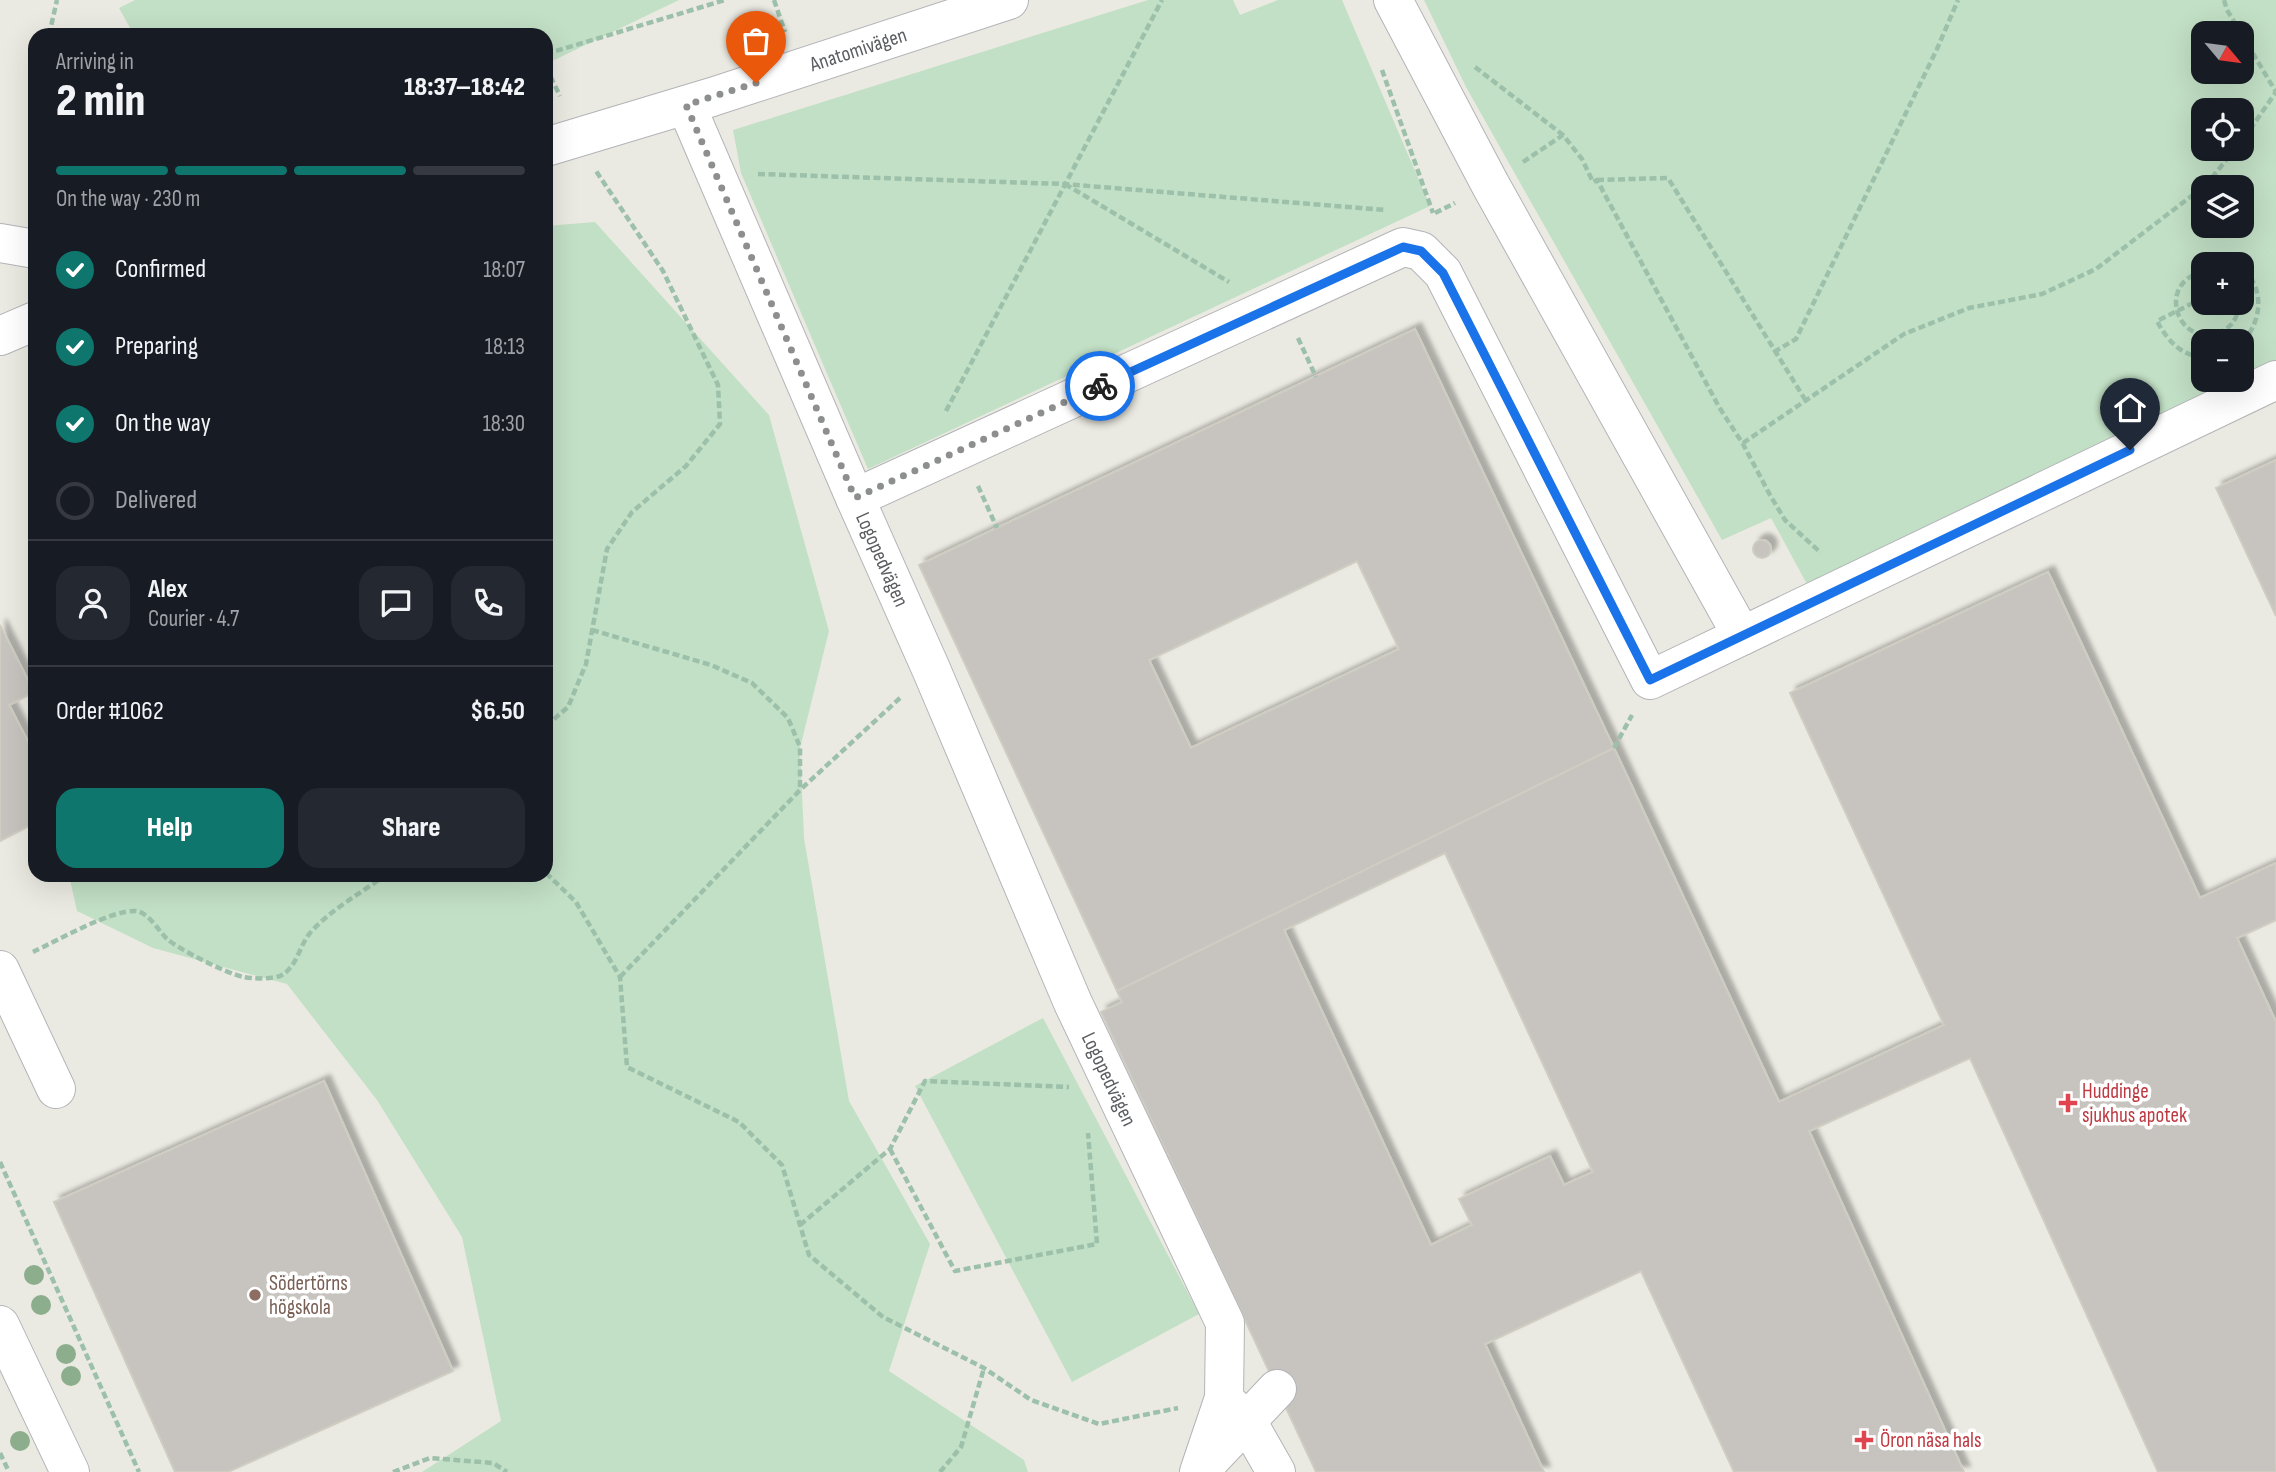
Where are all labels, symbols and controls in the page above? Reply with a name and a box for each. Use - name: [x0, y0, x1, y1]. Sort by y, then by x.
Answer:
- pin: [726, 11, 786, 83]
- north arrow: [2191, 21, 2254, 84]
- map controls: [2191, 21, 2254, 392]
- icon: bag: [737, 22, 775, 60]
- street label: Anatomivägen: [805, 22, 910, 77]
- text: Arriving in: [56, 48, 134, 76]
- text: 18:37–18:42: [404, 72, 525, 103]
- text: 2 min: [56, 74, 145, 129]
- button: locate: [2191, 98, 2254, 161]
- button: layers: [2191, 175, 2254, 238]
- text: On the way · 230 m: [56, 185, 200, 213]
- icon: check: [56, 251, 94, 289]
- button: +: [2191, 252, 2254, 315]
- text: Confirmed: [115, 254, 206, 285]
- text: 18:07: [483, 256, 525, 284]
- icon: check: [56, 328, 94, 366]
- button: −: [2191, 329, 2254, 392]
- text: Preparing: [115, 331, 198, 362]
- text: 18:13: [485, 333, 525, 361]
- courier: [1065, 351, 1135, 421]
- icon: bike: [1081, 367, 1119, 405]
- pin: [2100, 378, 2160, 450]
- icon: home: [2111, 389, 2149, 427]
- icon: check: [56, 405, 94, 443]
- text: On the way: [115, 408, 211, 439]
- text: 18:30: [483, 410, 525, 438]
- text: Delivered: [115, 485, 197, 516]
- street label: Logopedvägen: [850, 508, 914, 611]
- button: person: [56, 566, 130, 640]
- button: chat: [359, 566, 433, 640]
- button: phone: [451, 566, 525, 640]
- text: Alex: [148, 574, 188, 605]
- text: Courier · 4.7: [148, 605, 239, 633]
- text: Order #1062: [56, 696, 164, 727]
- text: $6.50: [470, 696, 525, 727]
- button: Help: [56, 788, 284, 868]
- button: Share: [298, 788, 525, 868]
- street label: Logopedvägen: [1076, 1028, 1142, 1130]
- place label: Huddinge sjukhus apotek: [2082, 1079, 2187, 1128]
- marker: Huddinge sjukhus apotek: [2060, 1095, 2076, 1111]
- place label: Södertörns högskola: [269, 1271, 348, 1320]
- marker: Södertörns högskola: [247, 1287, 263, 1303]
- place label: Öron näsa hals: [1880, 1428, 1982, 1453]
- marker: Öron näsa hals: [1854, 1430, 1874, 1450]

